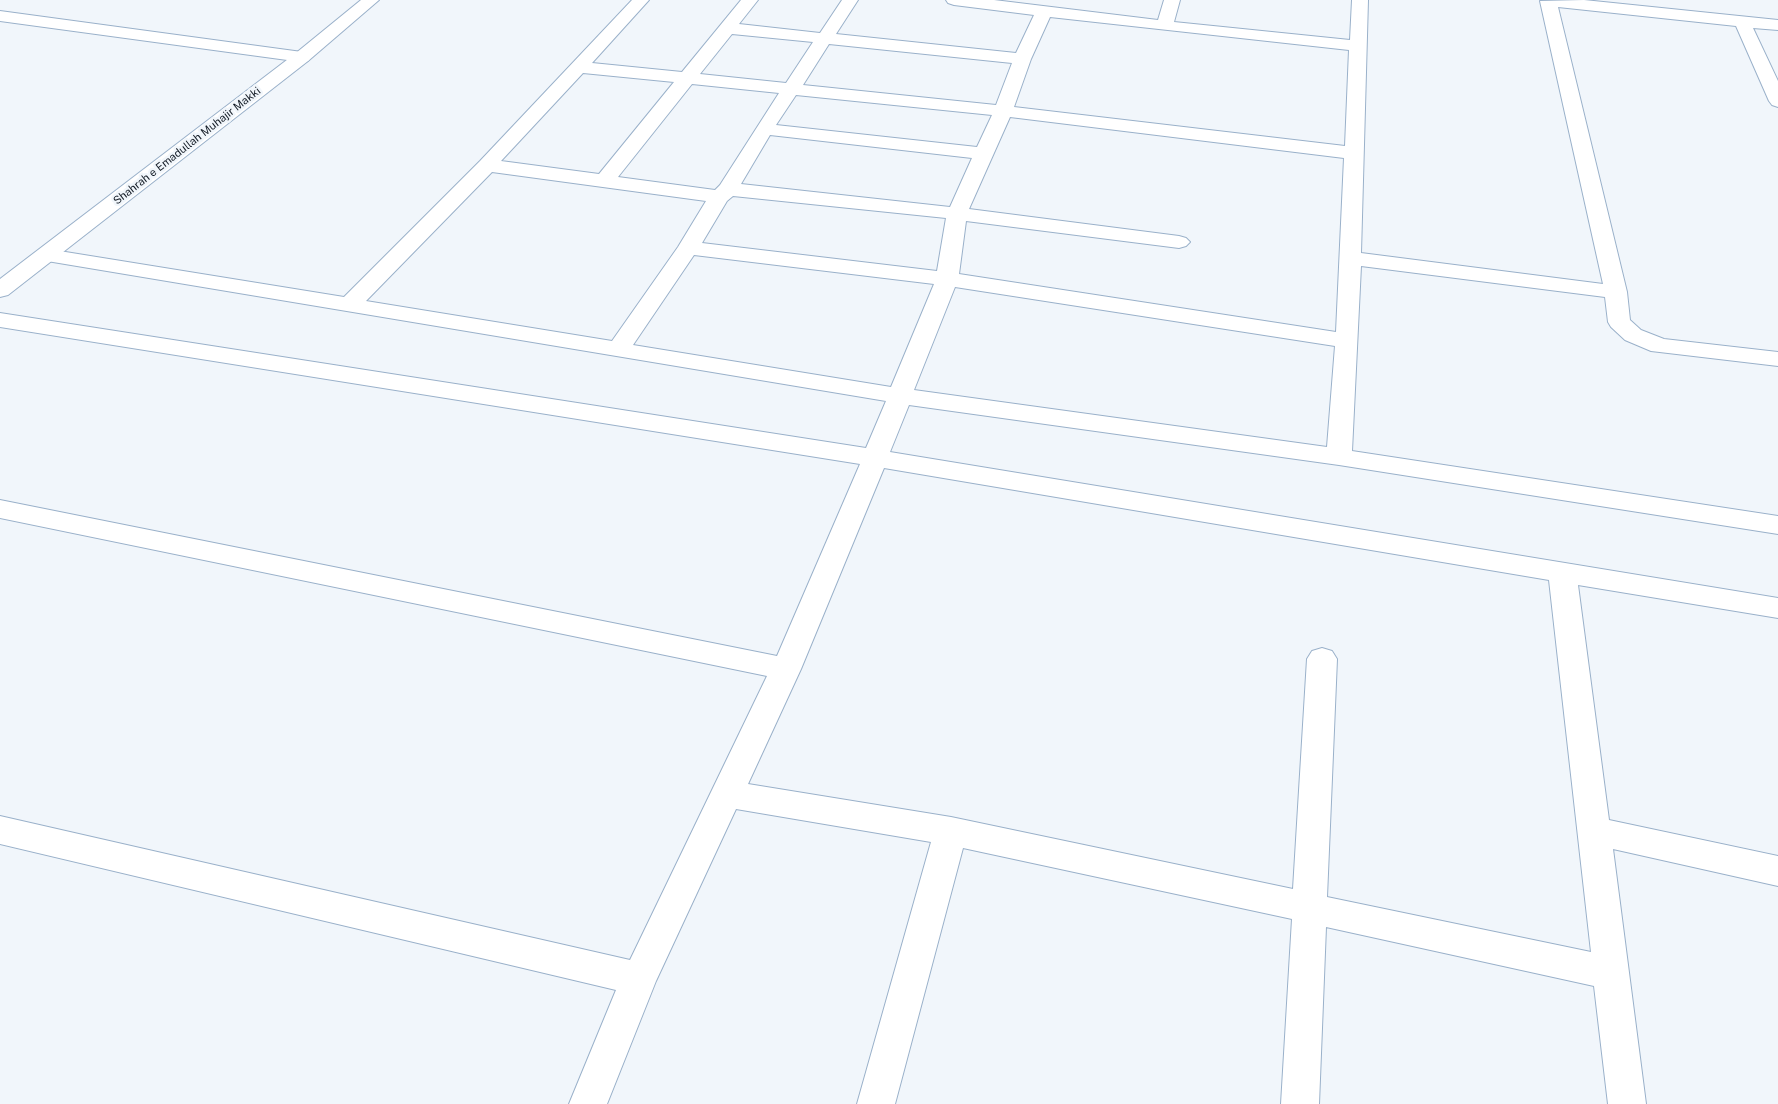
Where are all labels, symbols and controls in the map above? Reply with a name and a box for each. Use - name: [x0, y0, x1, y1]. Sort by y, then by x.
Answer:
- street label: Shahrah e Emadullah Muhajir Makki: [111, 84, 263, 208]

